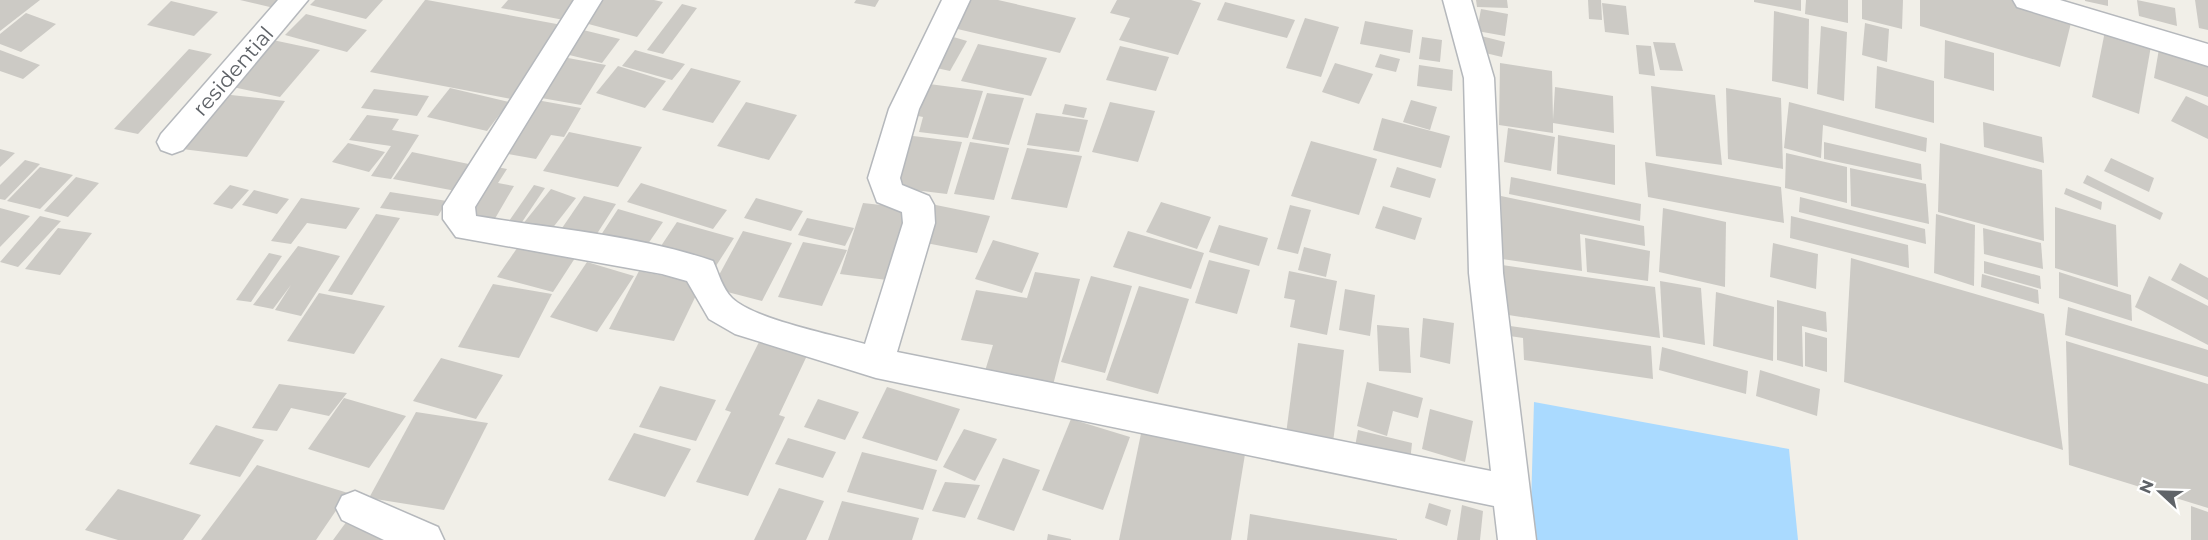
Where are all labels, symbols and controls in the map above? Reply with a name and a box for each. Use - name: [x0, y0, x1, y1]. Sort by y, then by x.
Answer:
- street label: residential: [187, 21, 279, 121]
- north arrow: [2130, 462, 2190, 522]
- text: N: [2135, 477, 2158, 496]

